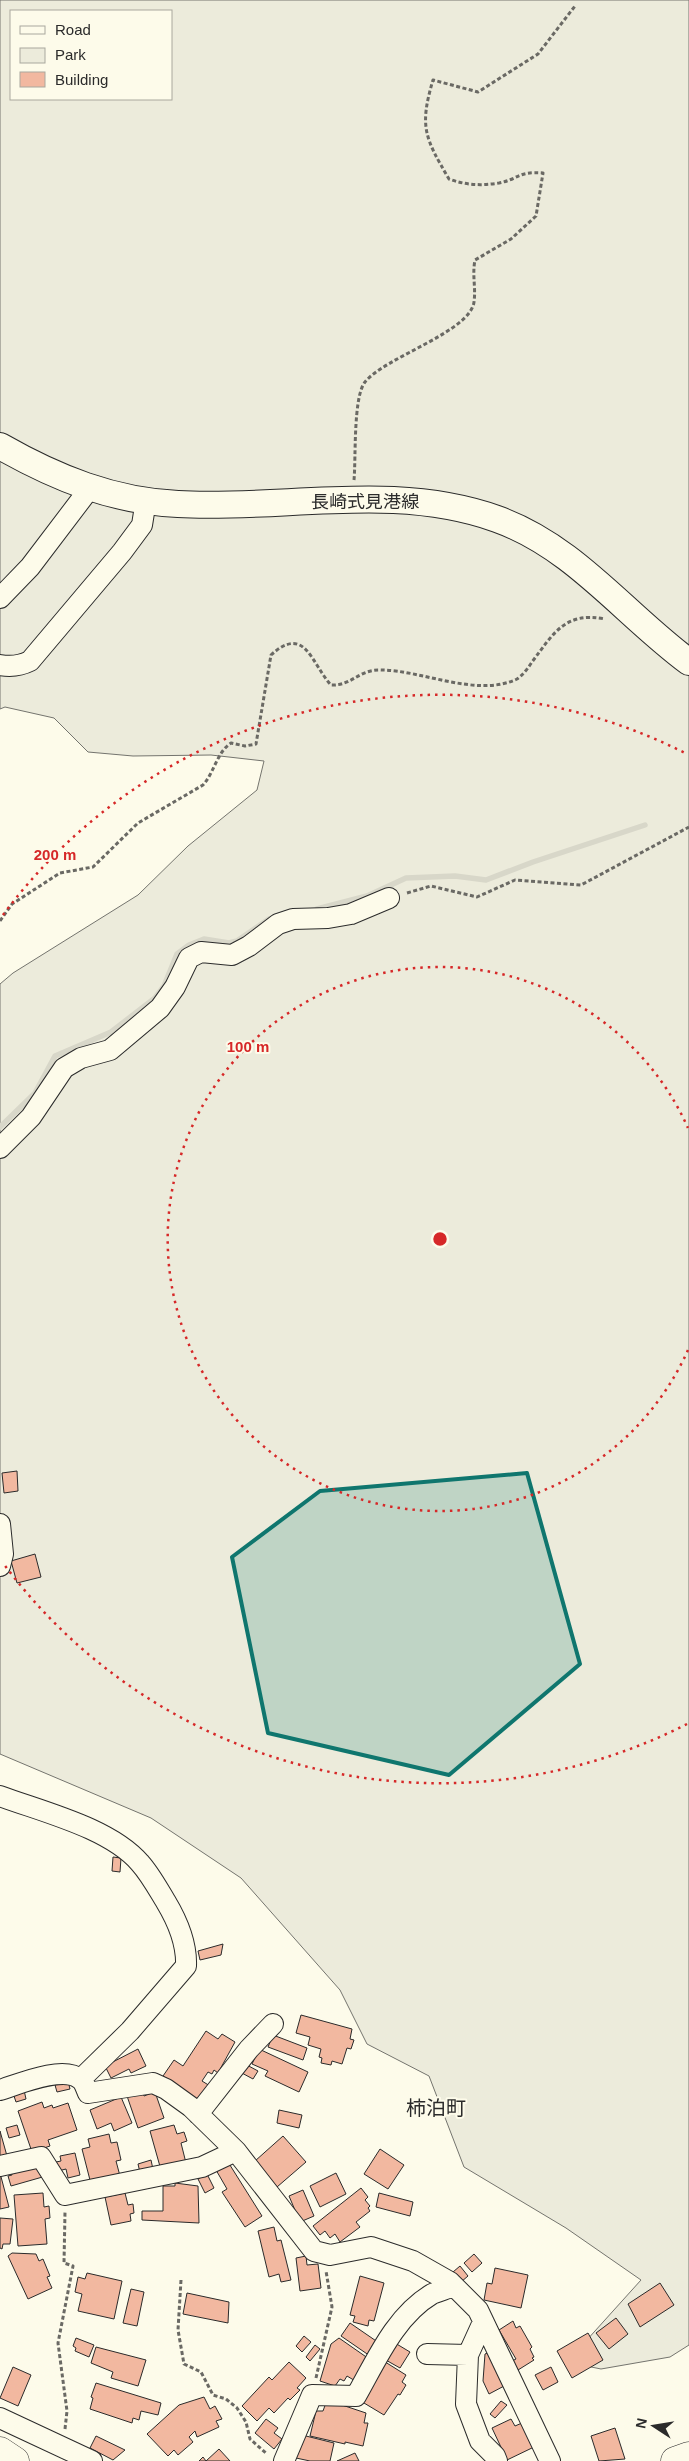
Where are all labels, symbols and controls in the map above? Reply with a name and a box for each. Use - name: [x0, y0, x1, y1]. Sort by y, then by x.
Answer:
- legend: [10, 10, 172, 100]
- text: Road: [55, 21, 91, 38]
- text: Park: [55, 46, 86, 63]
- text: Building: [55, 71, 108, 88]
- street label: 長崎式見港線: [311, 492, 419, 512]
- text: 200 m: [34, 846, 76, 863]
- text: 100 m: [227, 1038, 269, 1055]
- centre of rings: [431, 1230, 449, 1248]
- district label: 柿泊町: [406, 2097, 466, 2119]
- north arrow: [629, 2401, 679, 2451]
- text: N: [632, 2417, 650, 2430]

